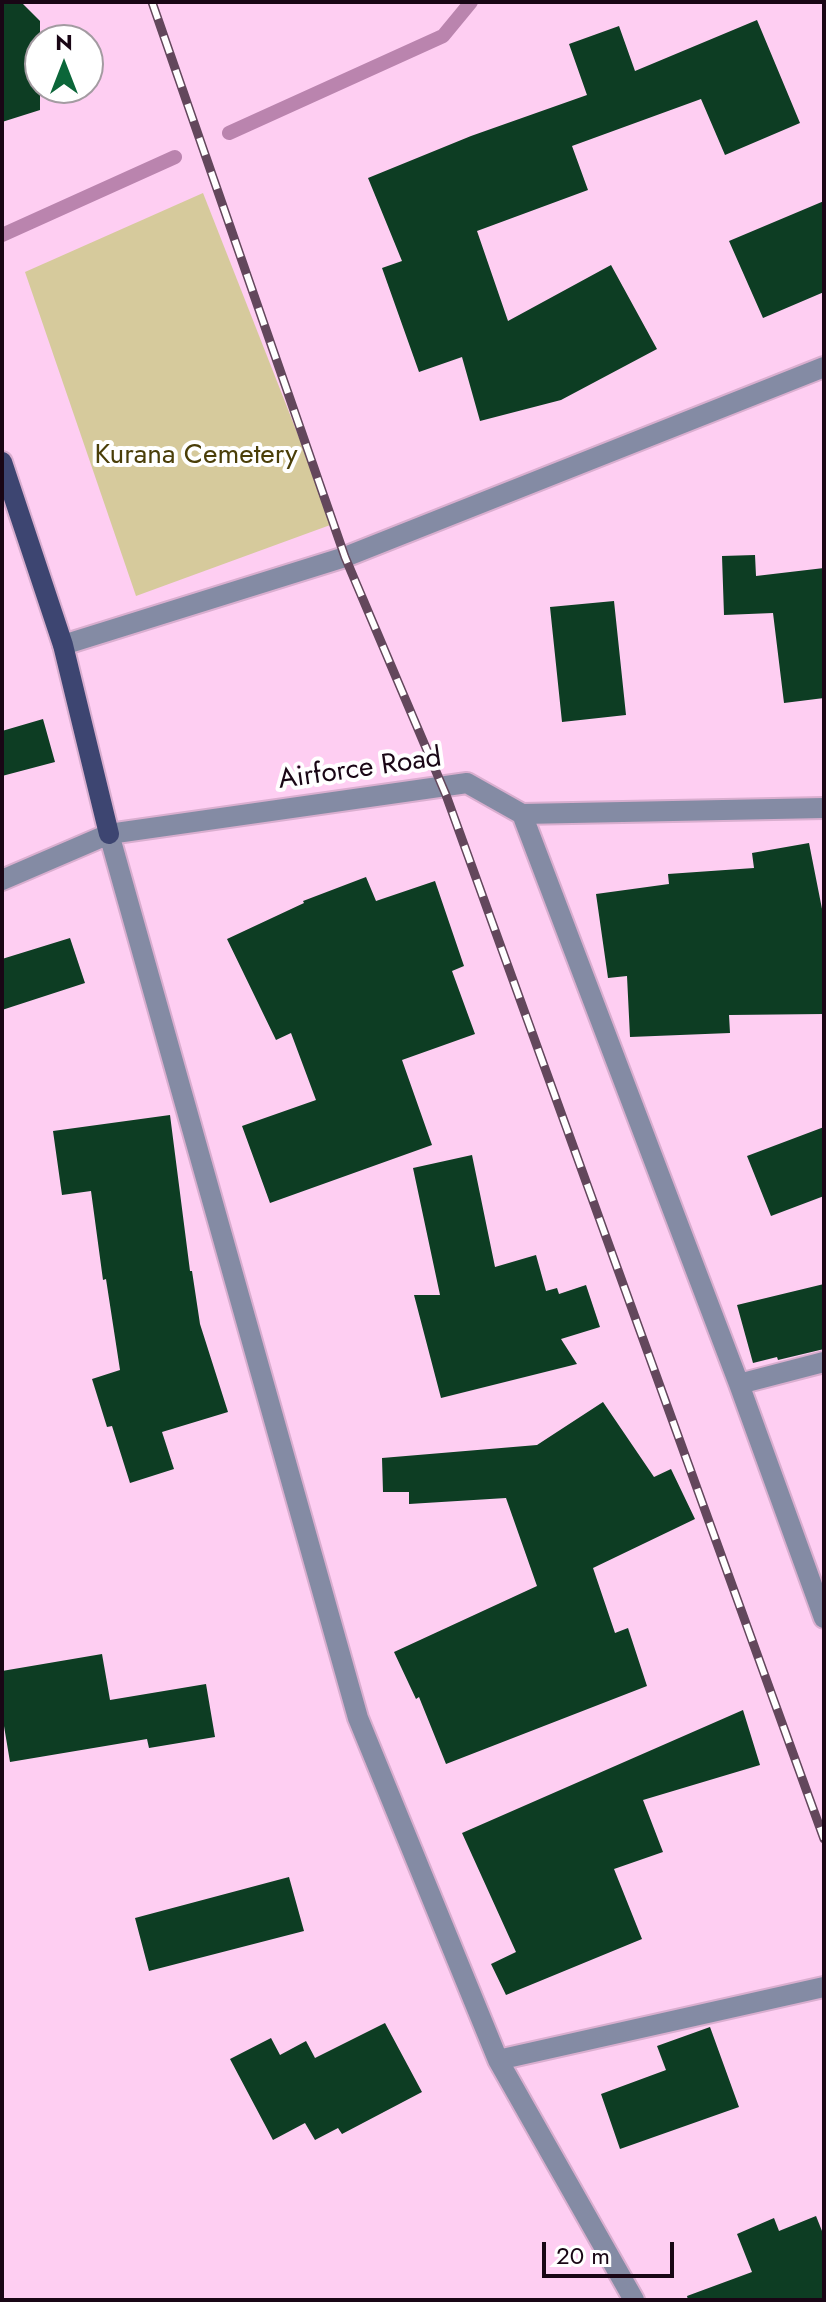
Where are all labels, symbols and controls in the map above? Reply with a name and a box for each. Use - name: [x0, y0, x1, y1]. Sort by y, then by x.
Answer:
- north arrow: [24, 24, 104, 104]
- text: N: [55, 26, 73, 58]
- park label: Kurana Cemetery: [94, 439, 298, 473]
- street label: Airforce Road: [276, 742, 444, 798]
- scale bar: [546, 2226, 678, 2276]
- text: 20 m: [556, 2238, 610, 2273]

